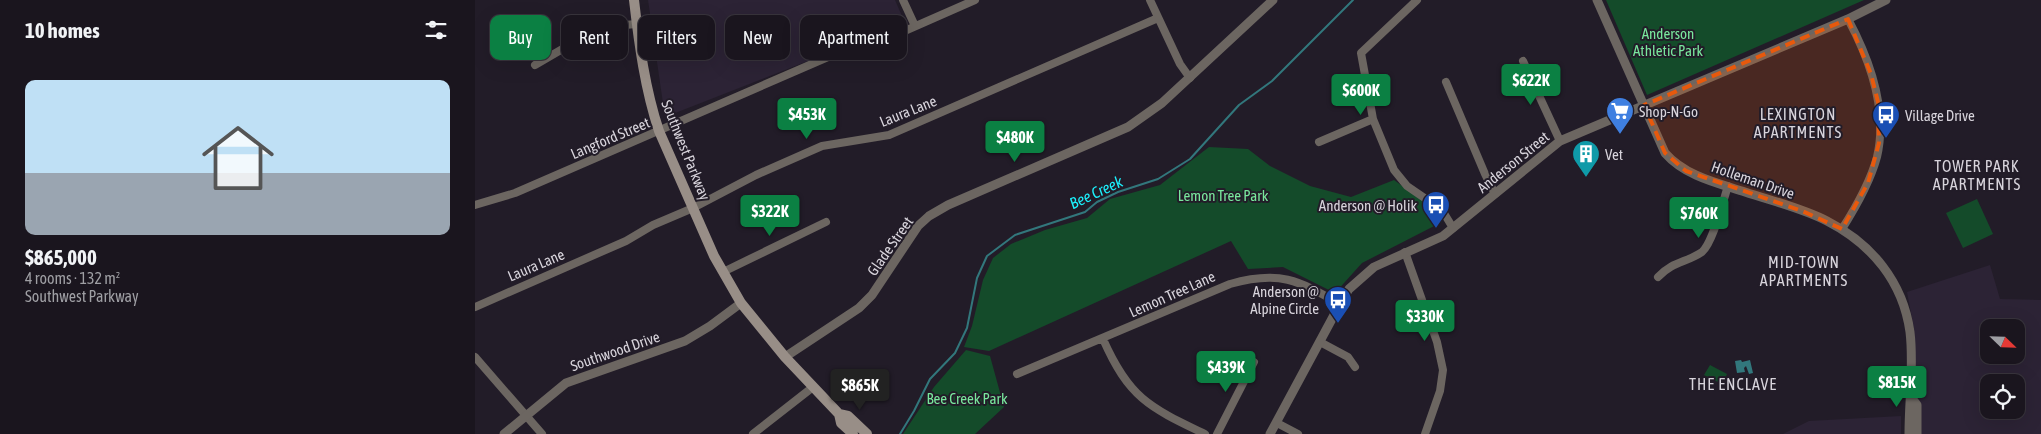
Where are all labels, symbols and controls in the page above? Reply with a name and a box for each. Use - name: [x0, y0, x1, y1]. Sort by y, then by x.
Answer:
- chip: Buy: [490, 15, 551, 60]
- chip: Rent: [561, 15, 628, 60]
- chip: Filters: [638, 15, 715, 60]
- chip: New: [725, 15, 790, 60]
- chip: Apartment: [800, 15, 907, 60]
- icon: filters: [422, 16, 450, 44]
- text: 10 homes: [25, 18, 100, 42]
- park label: Anderson Athletic Park: [1633, 25, 1703, 59]
- pin: $622K: [1496, 64, 1566, 106]
- text: $622K: [1512, 71, 1550, 89]
- pin: $600K: [1326, 74, 1396, 116]
- text: $600K: [1342, 81, 1380, 99]
- street label: Laura Lane: [877, 92, 939, 130]
- supermarket icon: Shop-N-Go: [1605, 96, 1635, 135]
- street label: Southwest Parkway: [658, 97, 714, 203]
- pin: $453K: [772, 98, 842, 140]
- bus stop icon: Village Drive: [1871, 100, 1901, 139]
- place label: Shop-N-Go: [1639, 103, 1698, 120]
- text: $453K: [788, 105, 826, 123]
- district label: LEXINGTON APARTMENTS: [1754, 105, 1842, 141]
- place label: Village Drive: [1905, 107, 1975, 124]
- icon: home: [193, 113, 283, 203]
- street label: Langford Street: [568, 114, 652, 162]
- pin: $480K: [980, 120, 1050, 163]
- text: $480K: [996, 128, 1034, 146]
- street label: Anderson Street: [1474, 128, 1552, 196]
- building icon: Vet: [1571, 139, 1601, 178]
- place label: Vet: [1605, 146, 1623, 163]
- district label: TOWER PARK APARTMENTS: [1933, 157, 2021, 193]
- street label: Holleman Drive: [1709, 158, 1797, 202]
- water label: Bee Creek: [1067, 171, 1126, 212]
- park label: Lemon Tree Park: [1178, 187, 1269, 204]
- bus stop icon: Anderson @ Holik: [1421, 190, 1451, 229]
- pin: $322K: [735, 194, 805, 237]
- pin: $760K: [1664, 196, 1734, 239]
- place label: Anderson @ Holik: [1319, 197, 1417, 214]
- text: $322K: [751, 202, 789, 220]
- text: $760K: [1680, 204, 1718, 222]
- street label: Glade Street: [864, 213, 916, 279]
- text: $865,000: [25, 245, 97, 269]
- street label: Laura Lane: [505, 245, 567, 285]
- district label: MID-TOWN APARTMENTS: [1760, 253, 1848, 289]
- street label: Lemon Tree Lane: [1126, 267, 1218, 321]
- text: 4 rooms · 132 m²: [25, 269, 120, 287]
- place label: Anderson @ Alpine Circle: [1250, 283, 1319, 317]
- bus stop icon: Anderson @ Alpine Circle: [1323, 285, 1353, 324]
- text: Southwest Parkway: [25, 287, 139, 305]
- pin: $330K: [1390, 300, 1460, 342]
- text: $330K: [1406, 307, 1444, 325]
- north arrow: [1980, 319, 2025, 364]
- map controls: [1980, 319, 2025, 419]
- street label: Southwood Drive: [568, 328, 662, 374]
- pin: $439K: [1191, 350, 1261, 393]
- text: $439K: [1207, 358, 1245, 376]
- pin: $815K: [1862, 366, 1932, 408]
- pin: $865K: [825, 368, 895, 411]
- text: $815K: [1878, 373, 1916, 391]
- button: locate: [1980, 374, 2025, 419]
- district label: THE ENCLAVE: [1689, 375, 1777, 393]
- text: $865K: [841, 376, 879, 394]
- park label: Bee Creek Park: [926, 390, 1008, 407]

